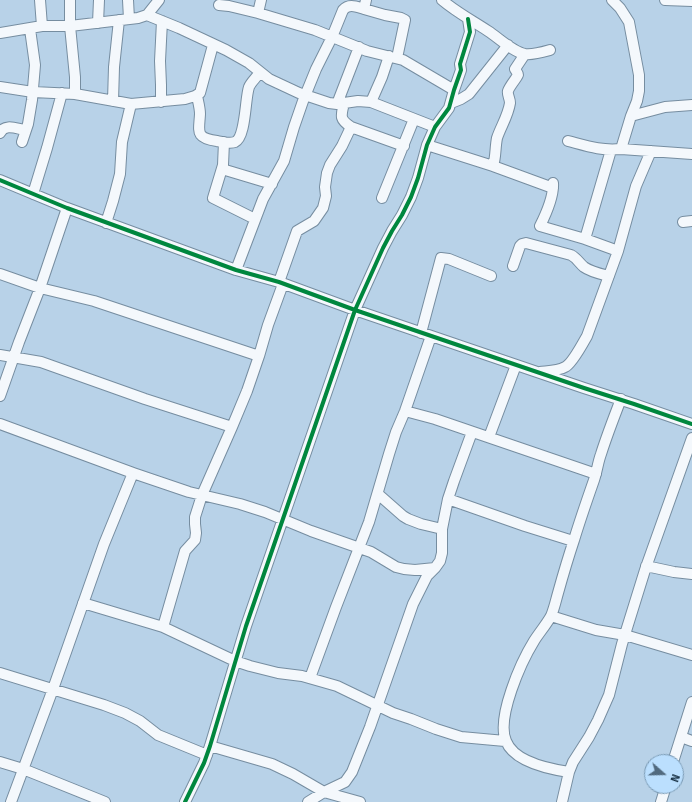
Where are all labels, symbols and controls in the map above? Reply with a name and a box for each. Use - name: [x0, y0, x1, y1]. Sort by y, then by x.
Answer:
- north arrow: [644, 754, 684, 794]
- text: N: [667, 772, 682, 784]

